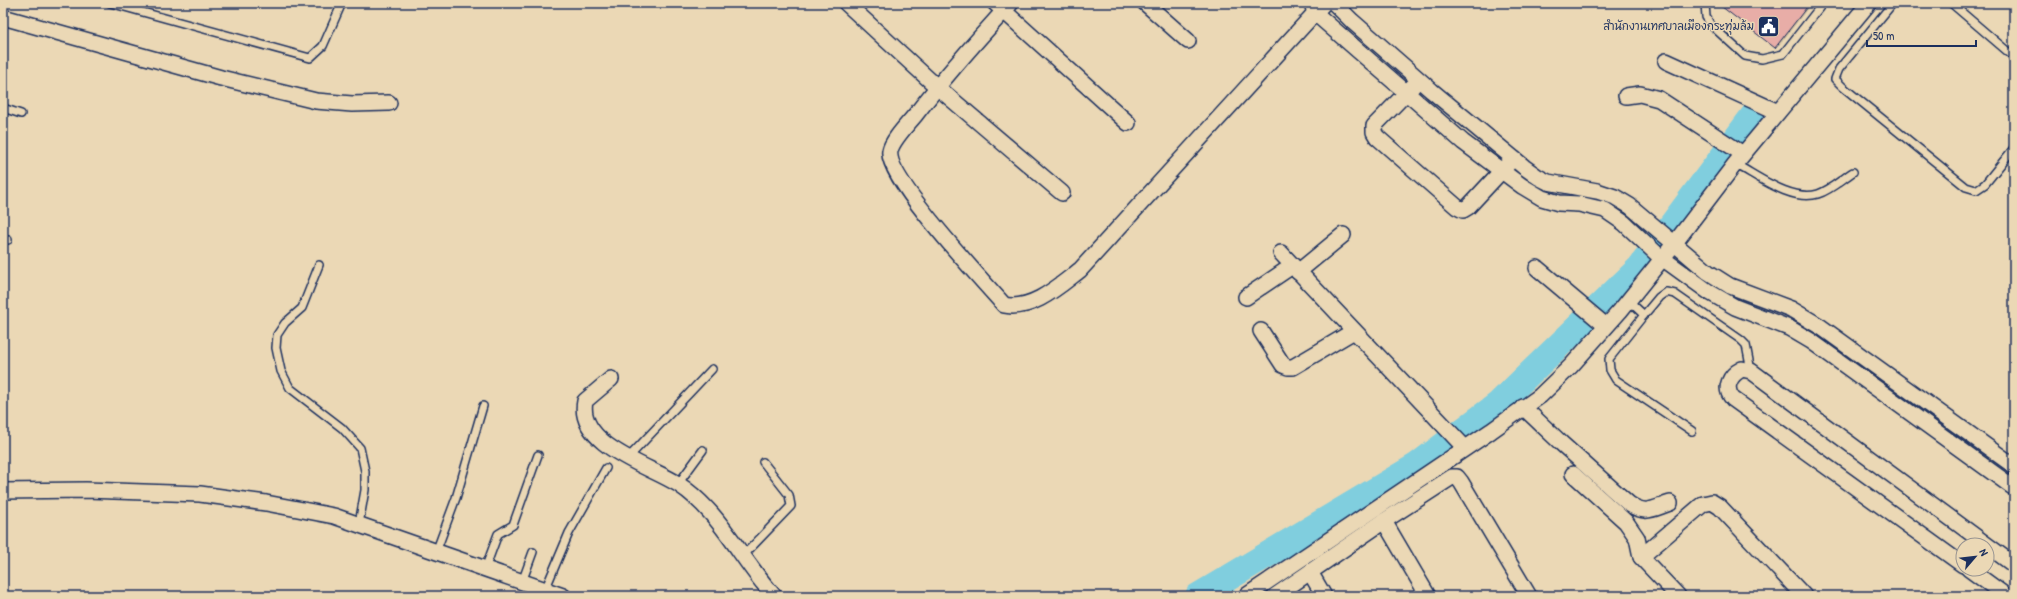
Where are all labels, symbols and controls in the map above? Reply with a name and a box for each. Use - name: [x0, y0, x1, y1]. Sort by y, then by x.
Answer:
- public building icon: สำนักงานเทศบาลเมืองกระทุ่มล้ม: [1756, 13, 1782, 39]
- place label: สำนักงานเทศบาลเมืองกระทุ่มล้ม: [1603, 18, 1754, 35]
- scale bar: [1867, 22, 1976, 48]
- text: 50 m: [1873, 27, 1894, 44]
- north arrow: [1955, 537, 1995, 577]
- text: N: [1976, 546, 1991, 558]

